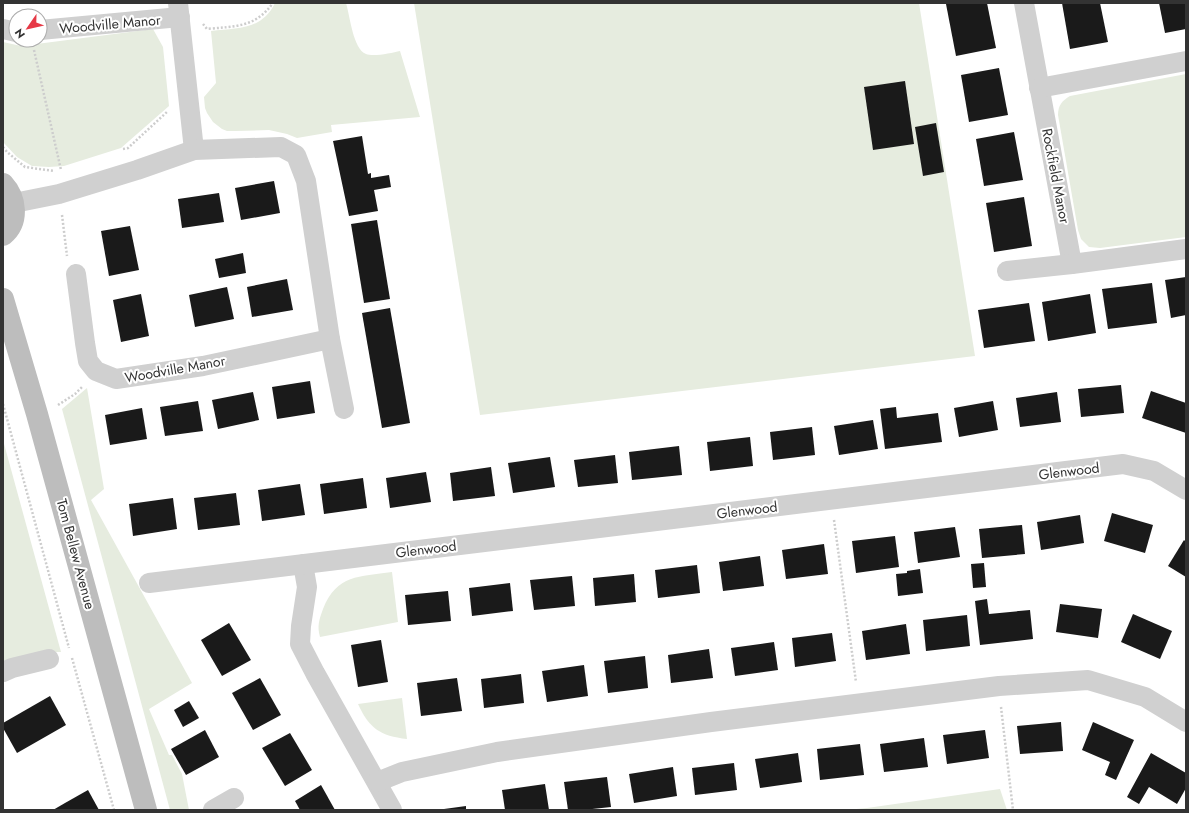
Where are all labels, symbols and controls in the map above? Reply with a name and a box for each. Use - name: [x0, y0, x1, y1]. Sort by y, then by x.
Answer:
- north arrow: [8, 8, 48, 48]
- street label: Woodville Manor: [59, 10, 162, 38]
- text: N: [11, 25, 29, 42]
- street label: Rockfield Manor: [1037, 127, 1075, 225]
- street label: Woodville Manor: [123, 350, 227, 388]
- street label: Glenwood: [1037, 457, 1101, 485]
- street label: Glenwood: [715, 496, 779, 524]
- street label: Tom Bellew Avenue: [52, 497, 100, 611]
- street label: Glenwood: [394, 535, 458, 563]

